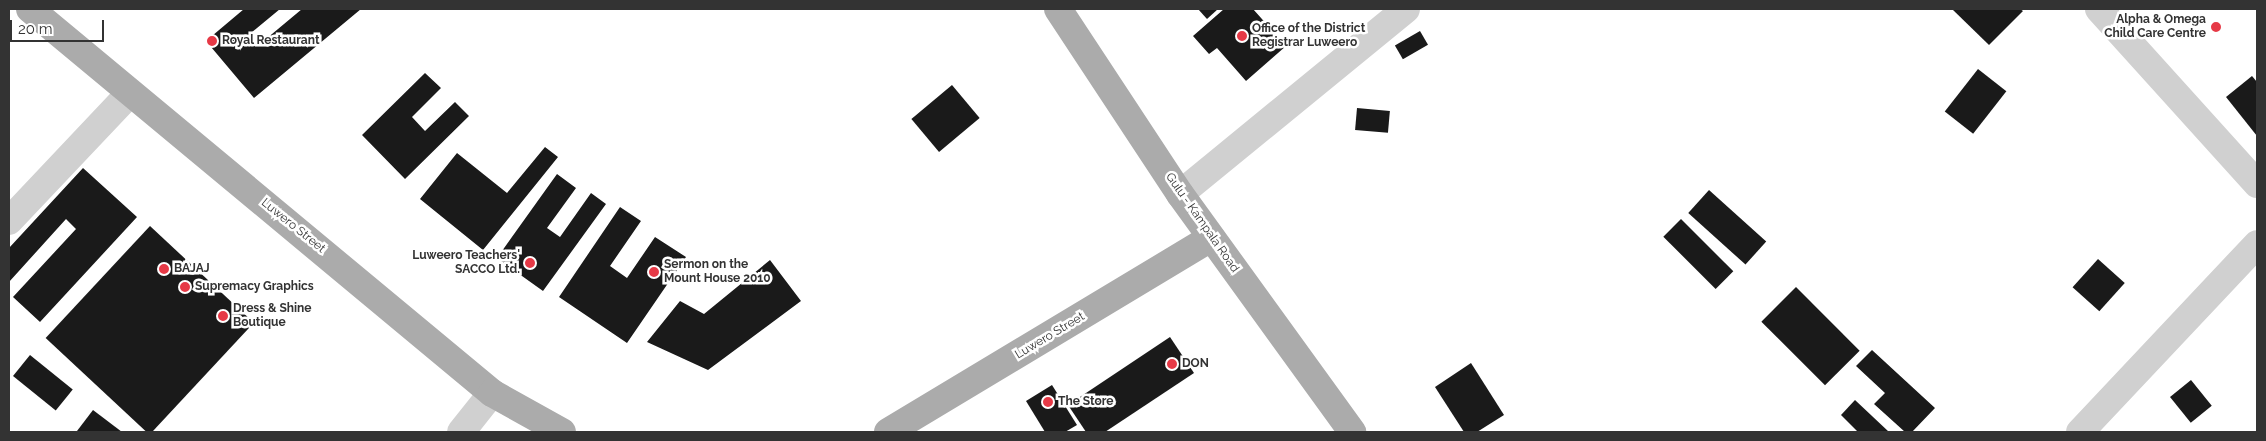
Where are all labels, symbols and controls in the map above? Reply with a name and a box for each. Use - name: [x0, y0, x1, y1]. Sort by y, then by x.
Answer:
- scale bar: [12, 10, 106, 42]
- place label: Alpha & Omega Child Care Centre: [2104, 13, 2206, 41]
- text: 20 m: [18, 20, 53, 38]
- marker: Alpha & Omega Child Care Centre: [2210, 21, 2222, 33]
- place label: Office of the District Registrar Luweero: [1252, 22, 1365, 50]
- marker: Office of the District Registrar Luweero: [1236, 30, 1248, 42]
- place label: Royal Restaurant: [222, 34, 320, 48]
- marker: Royal Restaurant: [206, 35, 218, 47]
- street label: Gulu - Kampala Road: [1162, 170, 1242, 276]
- street label: Luwero Street: [258, 196, 328, 256]
- place label: Luweero Teachers' SACCO Ltd.: [412, 249, 520, 277]
- marker: Luweero Teachers' SACCO Ltd.: [524, 257, 536, 269]
- place label: Sermon on the Mount House 2010: [664, 258, 771, 286]
- place label: BAJAJ: [174, 262, 210, 276]
- marker: BAJAJ: [158, 263, 170, 275]
- marker: Sermon on the Mount House 2010: [648, 266, 660, 278]
- place label: Supremacy Graphics: [195, 280, 314, 294]
- marker: Supremacy Graphics: [179, 281, 191, 293]
- place label: Dress & Shine Boutique: [233, 302, 312, 330]
- marker: Dress & Shine Boutique: [217, 310, 229, 322]
- street label: Luwero Street: [1013, 310, 1087, 362]
- place label: DON: [1182, 357, 1209, 371]
- marker: DON: [1166, 358, 1178, 370]
- place label: The Store: [1058, 395, 1114, 409]
- marker: The Store: [1042, 396, 1054, 408]

